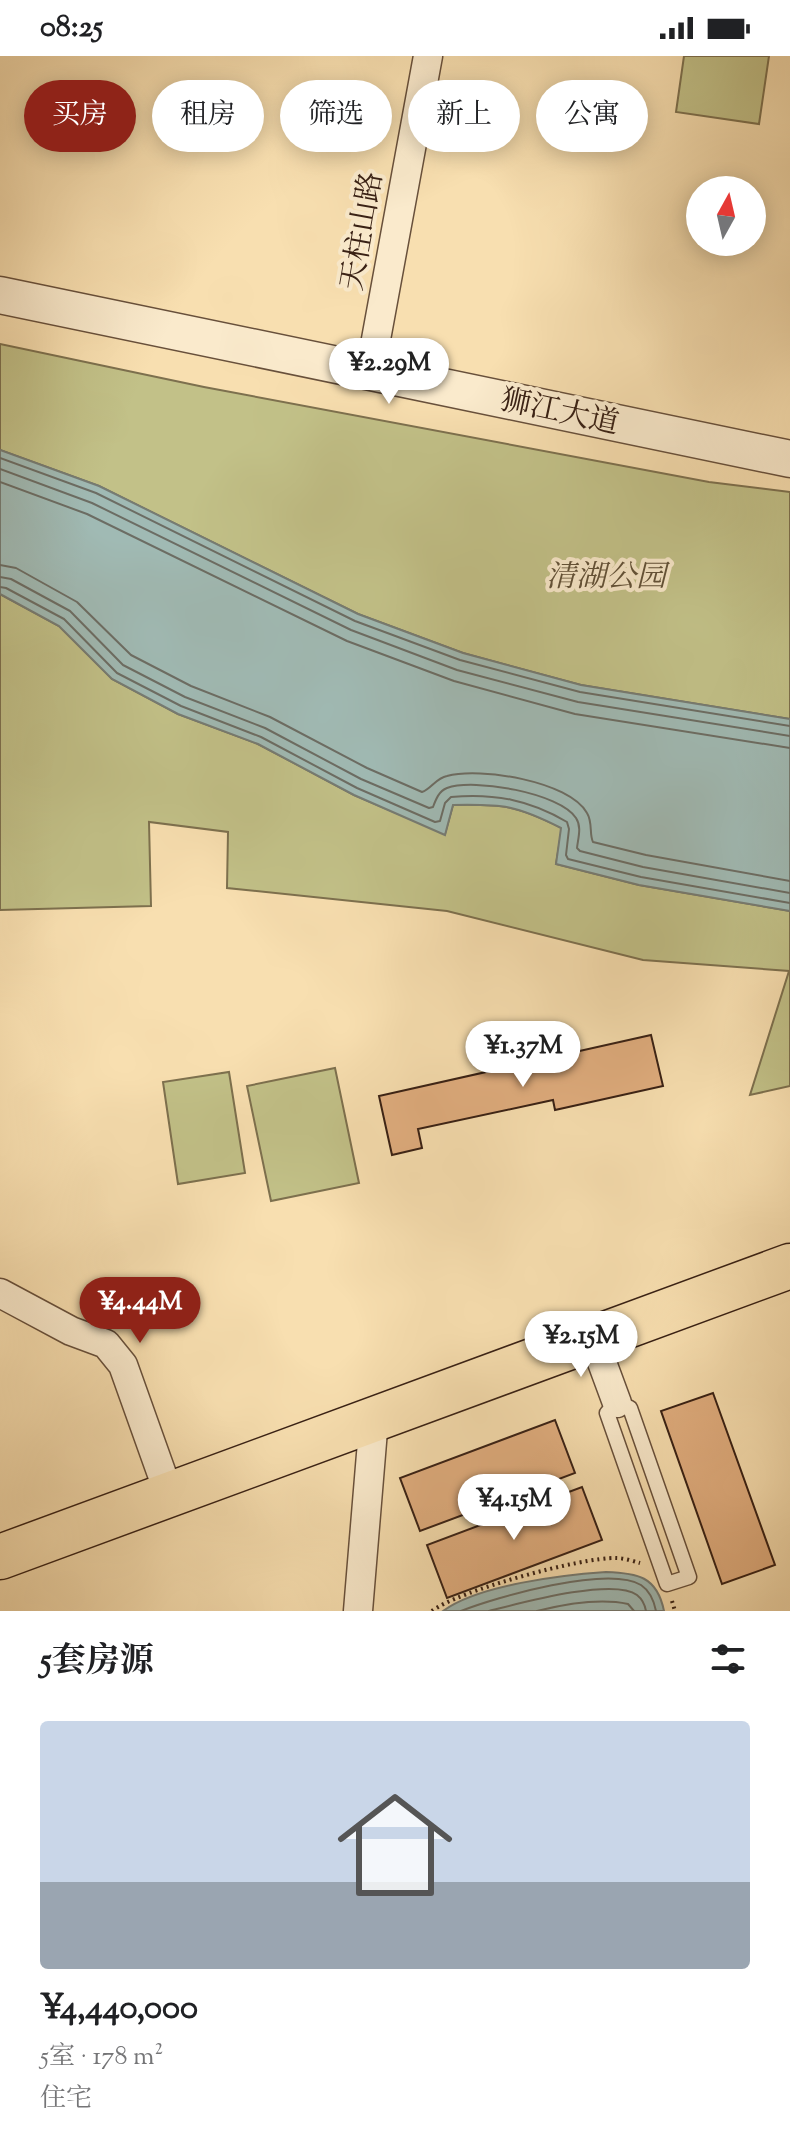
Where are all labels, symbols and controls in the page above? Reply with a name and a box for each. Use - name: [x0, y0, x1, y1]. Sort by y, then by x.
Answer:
- text: 08:25: [40, 7, 103, 50]
- chip: 买房: [24, 80, 136, 152]
- chip: 租房: [152, 80, 264, 152]
- chip: 筛选: [280, 80, 392, 152]
- chip: 新上: [408, 80, 520, 152]
- chip: 公寓: [536, 80, 648, 152]
- street label: 天柱山路: [332, 169, 395, 294]
- north arrow: [686, 176, 766, 256]
- map controls: [686, 176, 766, 256]
- pin: ¥2.29M: [324, 338, 454, 406]
- text: ¥2.29M: [347, 345, 431, 382]
- street label: 狮江大道: [496, 380, 623, 447]
- park label: 清湖公园: [546, 557, 670, 600]
- pin: ¥1.37M: [458, 1021, 588, 1089]
- text: ¥1.37M: [483, 1028, 563, 1065]
- pin: ¥4.44M: [75, 1277, 205, 1345]
- text: ¥4.44M: [98, 1284, 182, 1321]
- pin: ¥2.15M: [516, 1311, 646, 1379]
- text: ¥2.15M: [543, 1318, 619, 1355]
- pin: ¥4.15M: [449, 1474, 579, 1542]
- text: ¥4.15M: [476, 1481, 552, 1518]
- icon: filters: [706, 1637, 750, 1681]
- text: 5套房源: [40, 1638, 154, 1687]
- icon: home: [323, 1773, 467, 1917]
- text: ¥4,440,000: [40, 1985, 198, 2034]
- text: 5室 · 178 m²: [40, 2039, 163, 2076]
- text: 住宅: [40, 2081, 92, 2118]

